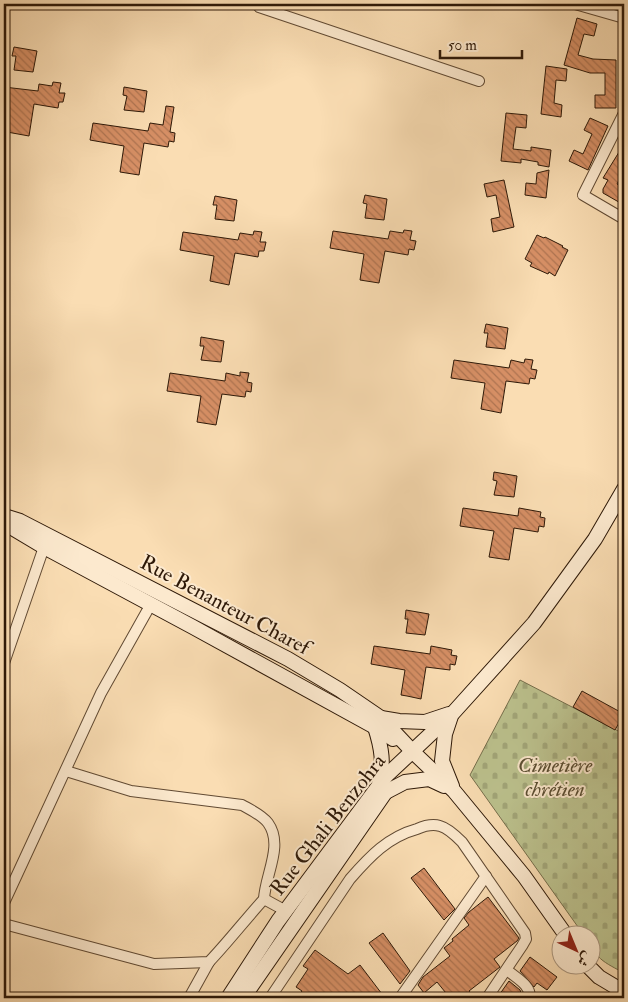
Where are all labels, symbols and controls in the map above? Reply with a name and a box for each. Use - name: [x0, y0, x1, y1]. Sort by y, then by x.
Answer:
- scale bar: [440, 28, 523, 60]
- text: 50 m: [448, 36, 477, 55]
- street label: Rue Benanteur Charef: [135, 549, 317, 663]
- street label: Rue Ghali Benzohra: [264, 748, 392, 901]
- park label: Cimetière chrétien: [518, 752, 593, 803]
- north arrow: [550, 924, 600, 974]
- text: ش: [574, 948, 596, 970]

